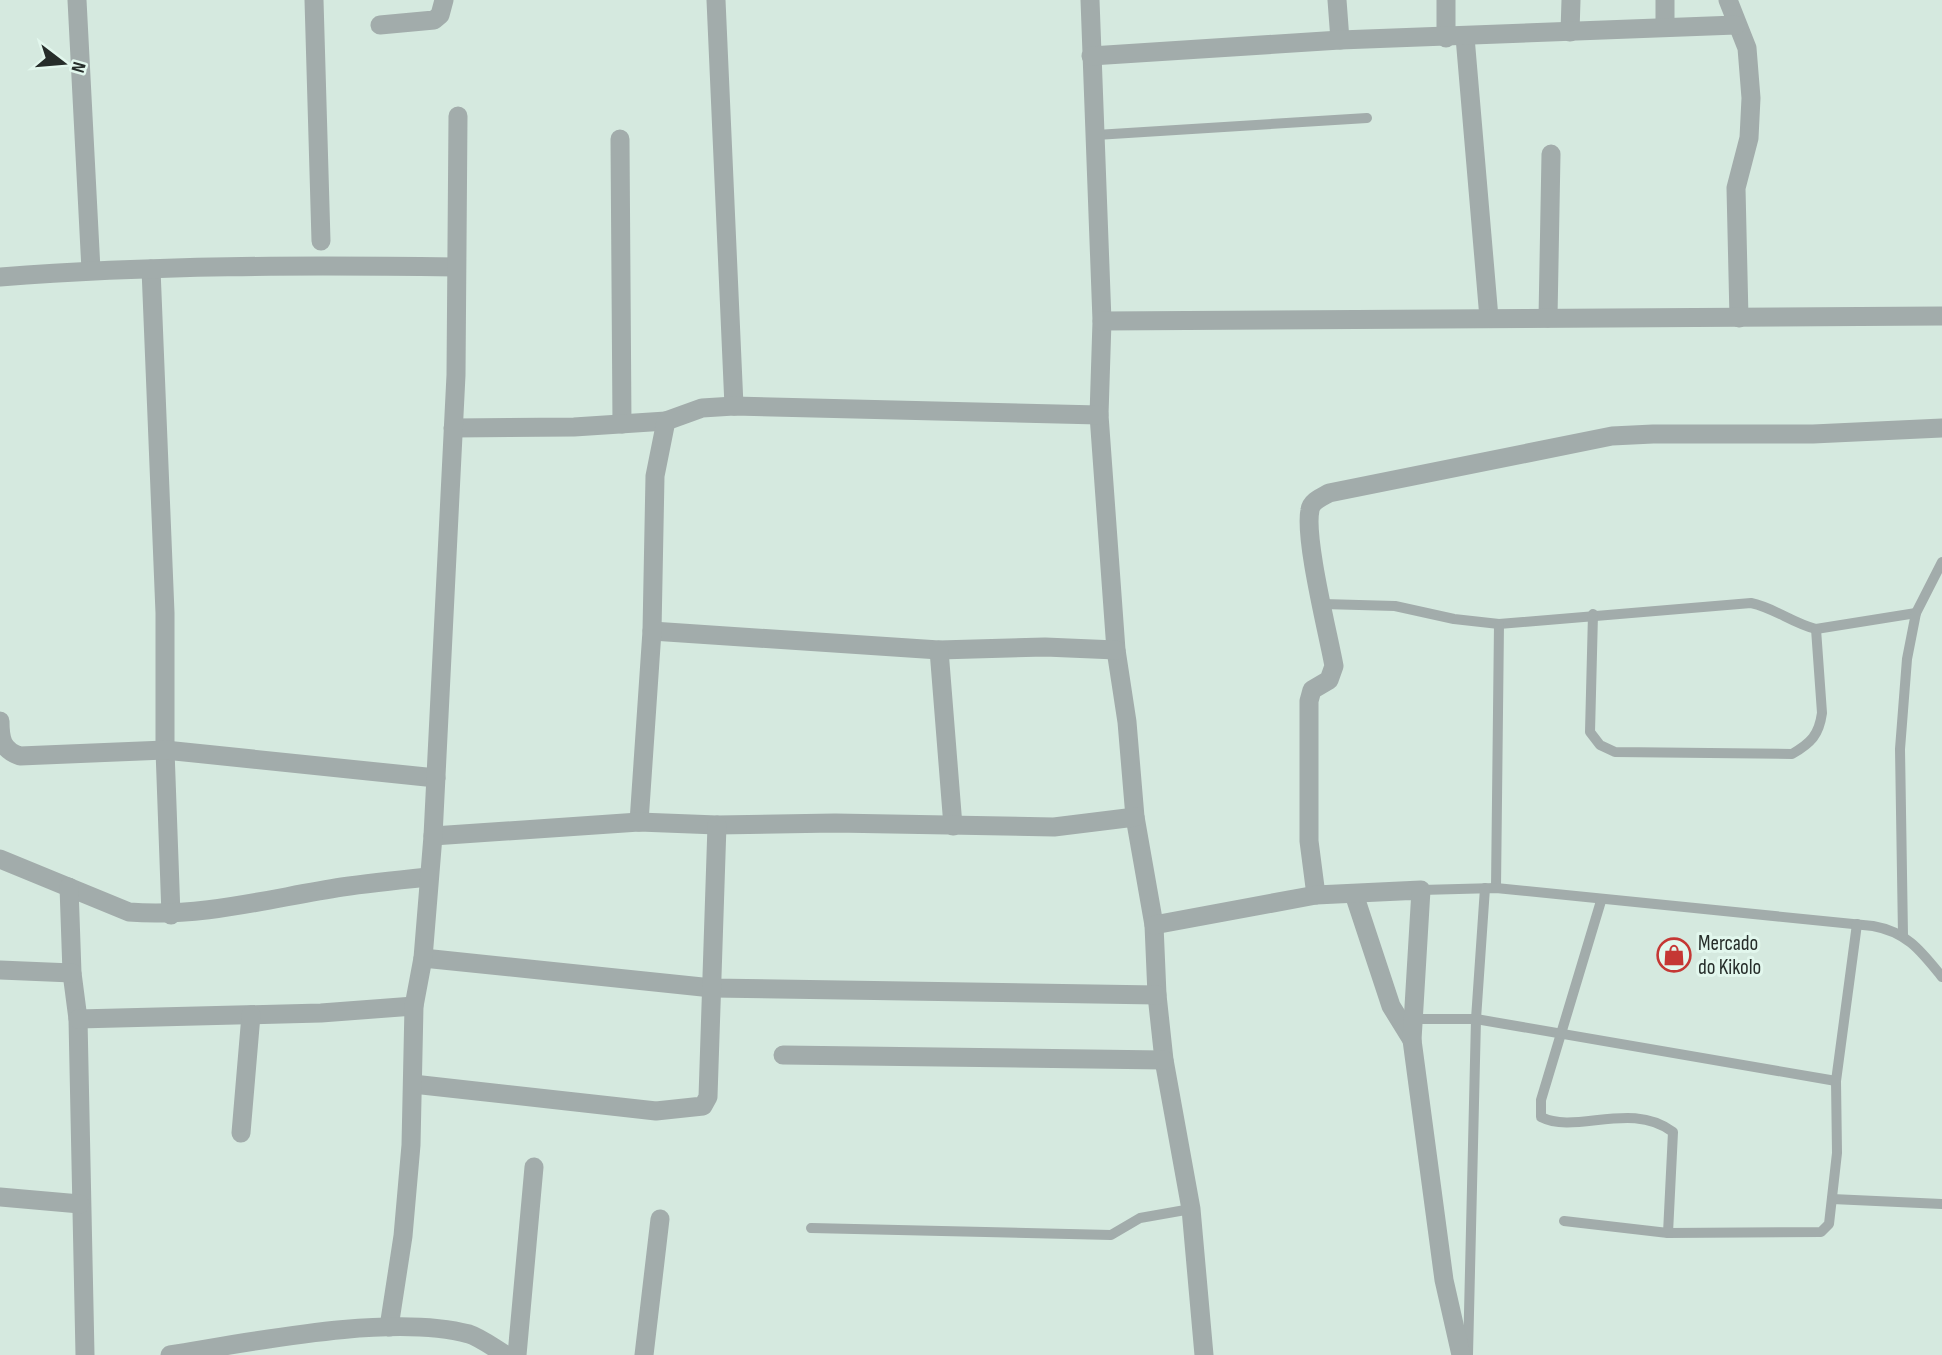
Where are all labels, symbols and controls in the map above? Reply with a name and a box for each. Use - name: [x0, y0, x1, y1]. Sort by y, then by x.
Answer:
- north arrow: [28, 28, 98, 98]
- text: N: [65, 59, 90, 75]
- place label: Mercado do Kikolo: [1698, 931, 1761, 980]
- shop icon: Mercado do Kikolo: [1655, 936, 1693, 974]

